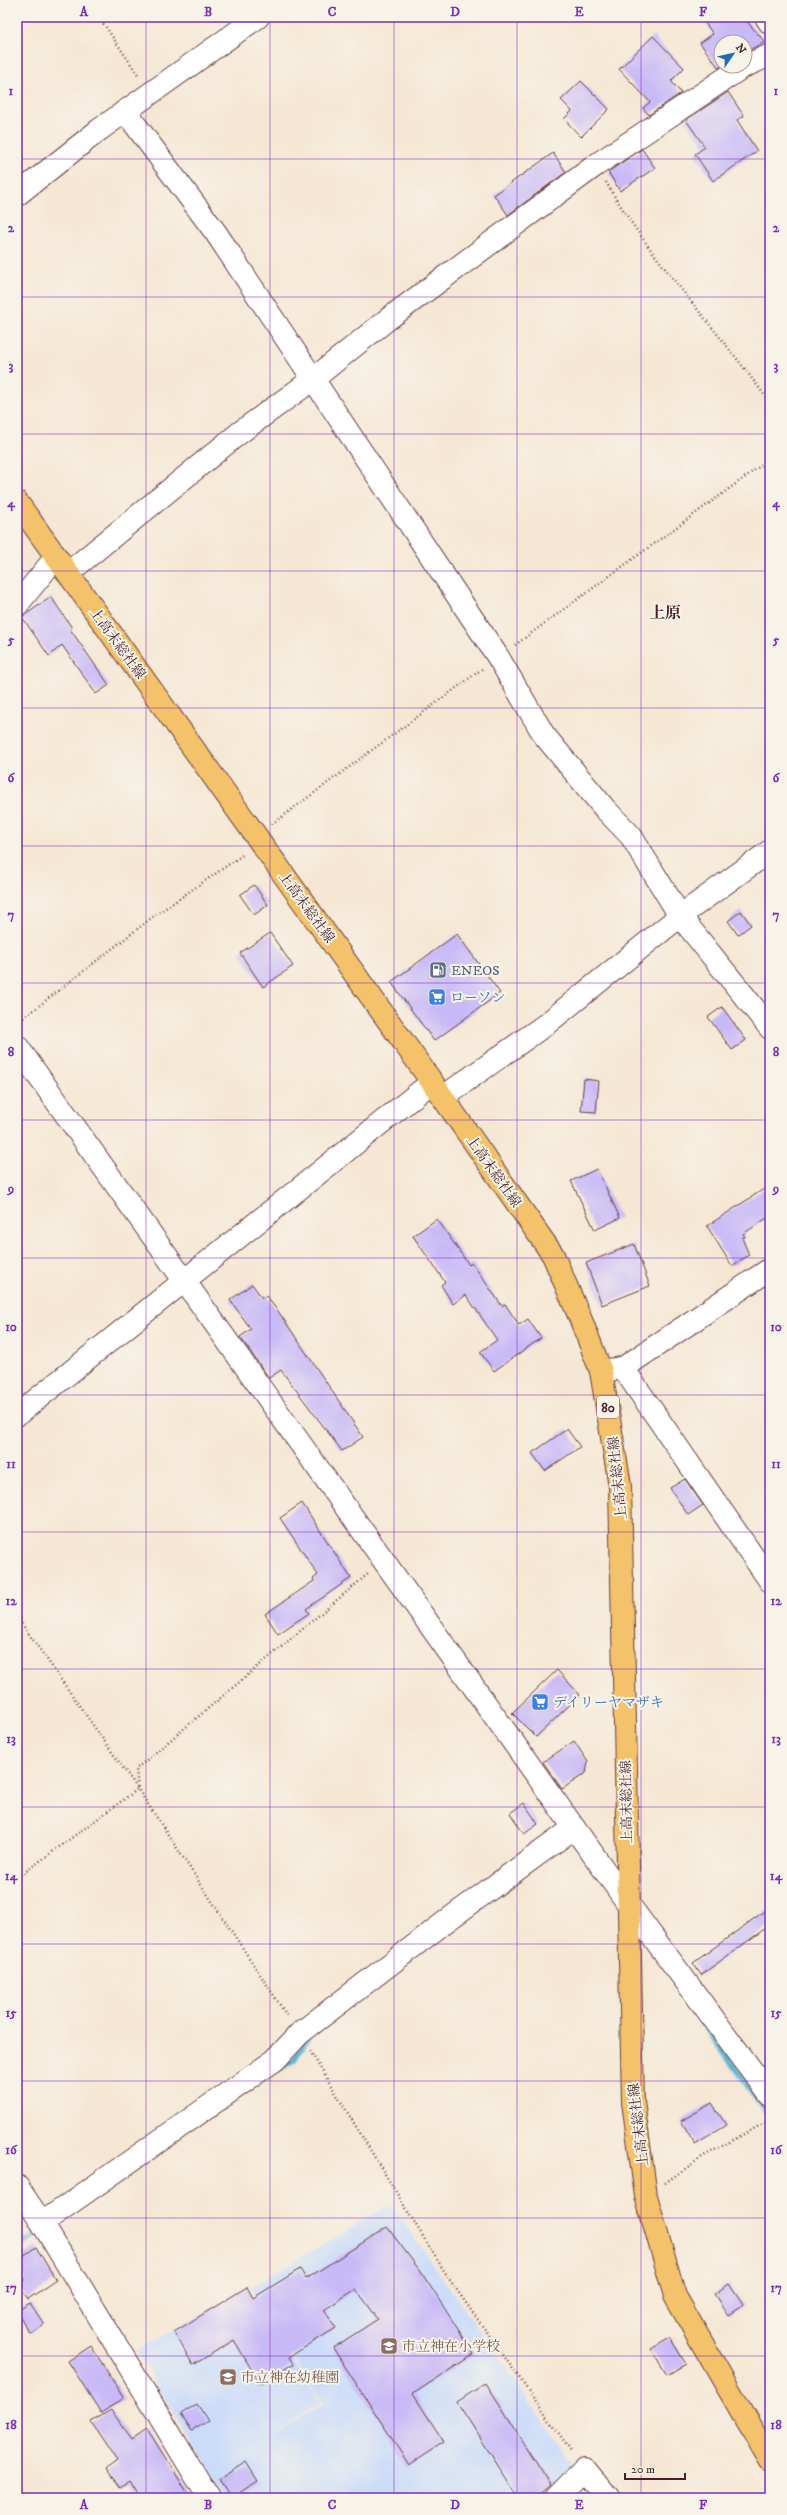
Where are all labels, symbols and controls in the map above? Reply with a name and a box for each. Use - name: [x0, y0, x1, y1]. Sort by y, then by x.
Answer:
- text: A: [79, 4, 89, 20]
- text: B: [204, 4, 212, 20]
- text: C: [328, 4, 337, 20]
- text: D: [450, 4, 460, 20]
- text: E: [574, 4, 584, 20]
- text: F: [699, 4, 708, 20]
- north arrow: [713, 34, 753, 74]
- text: N: [732, 41, 749, 57]
- text: 1: [9, 83, 14, 99]
- text: 1: [774, 83, 779, 99]
- text: 2: [8, 220, 15, 236]
- text: 2: [773, 220, 780, 236]
- text: 3: [9, 358, 14, 374]
- text: 3: [774, 358, 779, 374]
- text: 4: [6, 495, 15, 512]
- text: 4: [771, 495, 780, 512]
- district label: 上原: [649, 603, 681, 623]
- street label: 上高末総社線: [85, 604, 149, 683]
- text: 5: [7, 632, 15, 648]
- text: 5: [772, 632, 780, 648]
- text: 6: [8, 770, 16, 786]
- text: 6: [773, 770, 781, 786]
- street label: 上高末総社線: [274, 868, 338, 947]
- text: 7: [8, 907, 15, 923]
- text: 7: [773, 907, 780, 923]
- fuel station icon: ENEOS: [428, 960, 448, 980]
- place label: ENEOS: [451, 962, 500, 980]
- supermarket icon: ローソン: [427, 987, 447, 1007]
- place label: ローソン: [450, 989, 505, 1007]
- text: 8: [8, 1044, 15, 1060]
- text: 8: [773, 1044, 780, 1060]
- street label: 上高末総社線: [462, 1132, 525, 1211]
- text: 9: [7, 1181, 14, 1197]
- text: 9: [772, 1181, 779, 1197]
- text: 10: [5, 1319, 17, 1335]
- text: 10: [770, 1319, 782, 1335]
- road number: 80: [597, 1396, 619, 1418]
- street label: 上高末総社線: [605, 1435, 631, 1521]
- text: 11: [6, 1456, 16, 1472]
- text: 11: [771, 1456, 781, 1472]
- text: 12: [5, 1593, 17, 1609]
- text: 12: [770, 1593, 782, 1609]
- supermarket icon: デイリーヤマザキ: [530, 1692, 550, 1712]
- place label: デイリーヤマザキ: [553, 1694, 664, 1712]
- text: 13: [6, 1731, 16, 1747]
- text: 13: [771, 1731, 781, 1747]
- street label: 上高末総社線: [617, 1760, 637, 1844]
- text: 14: [5, 1868, 18, 1885]
- text: 14: [770, 1868, 783, 1885]
- text: 15: [5, 2005, 17, 2021]
- text: 15: [770, 2005, 782, 2021]
- street label: 上高末総社線: [625, 2082, 653, 2168]
- text: 16: [5, 2142, 18, 2158]
- text: 16: [770, 2142, 783, 2158]
- text: 17: [5, 2280, 17, 2296]
- text: 17: [770, 2280, 782, 2296]
- school or university icon: 市立神在小学校: [379, 2336, 399, 2356]
- place label: 市立神在小学校: [402, 2338, 500, 2356]
- school or university icon: 市立神在幼稚園: [218, 2367, 238, 2387]
- place label: 市立神在幼稚園: [241, 2369, 339, 2387]
- text: 18: [5, 2417, 17, 2433]
- text: 18: [770, 2417, 782, 2433]
- scale bar: [625, 2455, 685, 2481]
- text: 20 m: [631, 2462, 655, 2477]
- text: A: [79, 2497, 89, 2513]
- text: B: [204, 2497, 212, 2513]
- text: C: [328, 2497, 337, 2513]
- text: D: [450, 2497, 460, 2513]
- text: E: [574, 2497, 584, 2513]
- text: F: [699, 2497, 708, 2513]

